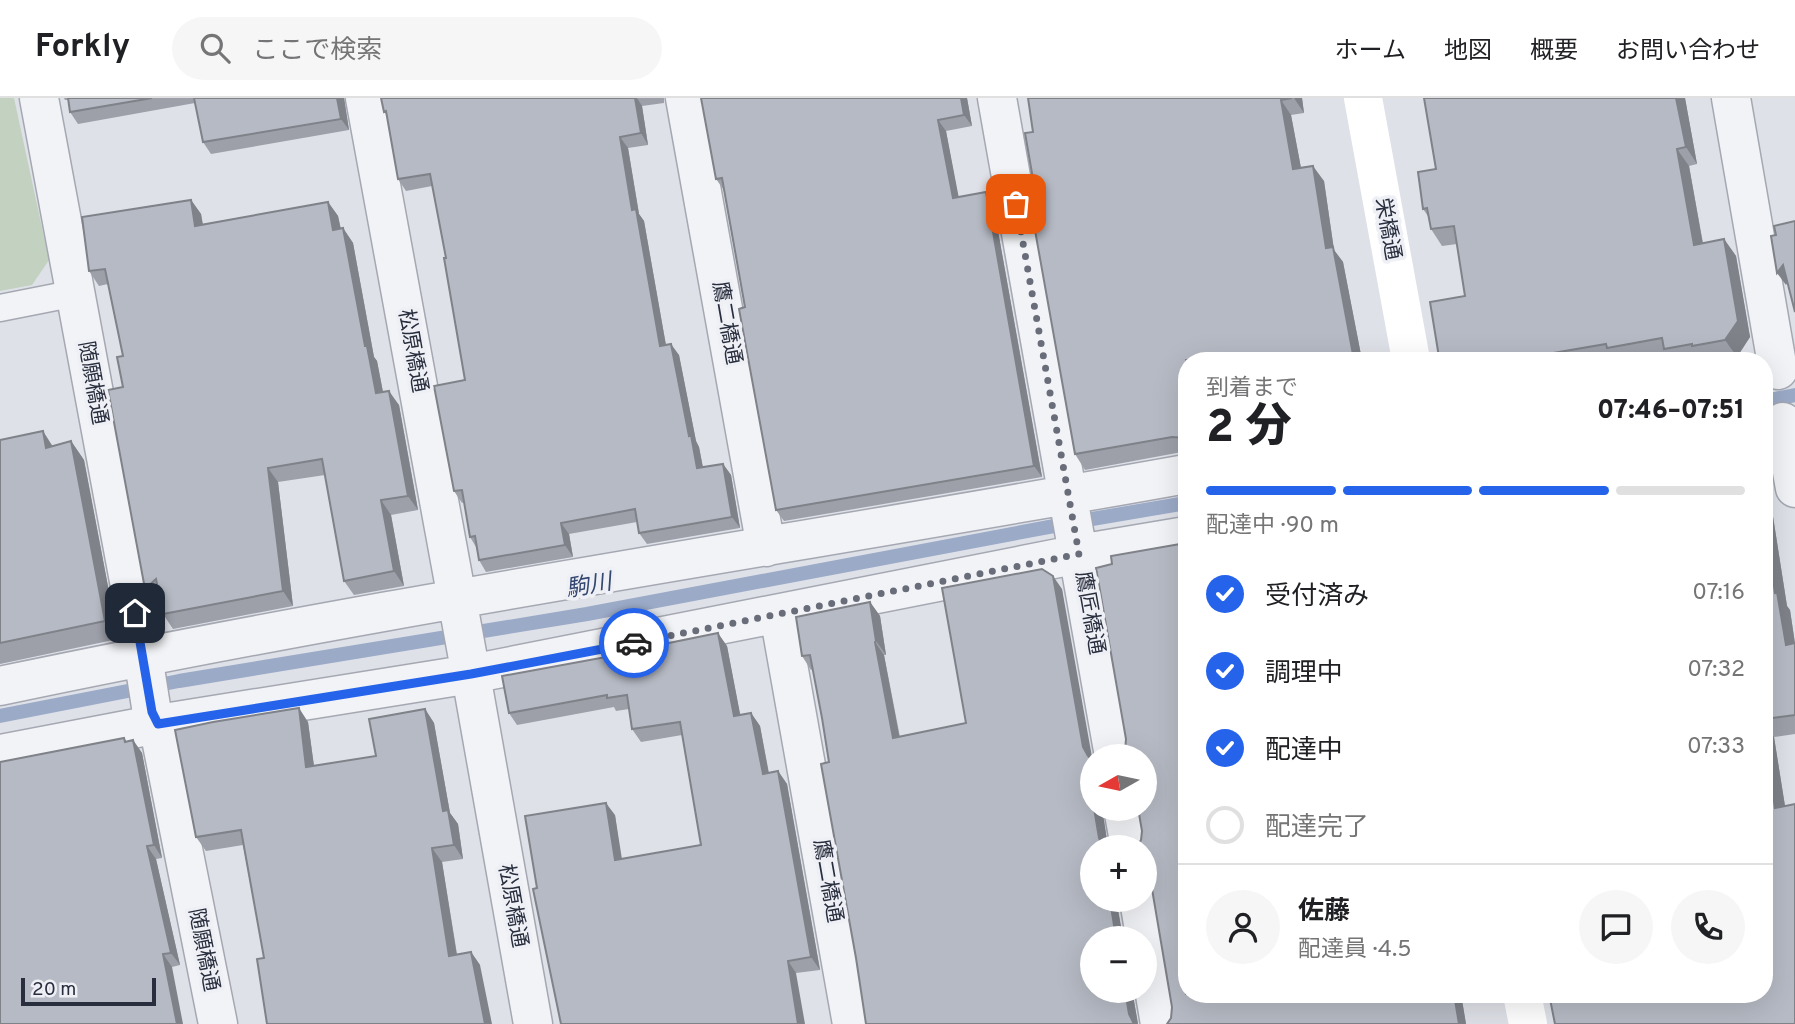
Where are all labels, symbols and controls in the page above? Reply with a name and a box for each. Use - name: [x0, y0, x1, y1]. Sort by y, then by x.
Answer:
- search box: [172, 17, 662, 80]
- text: Forkly: [35, 27, 130, 69]
- icon: search: [196, 29, 234, 67]
- text: ここで検索: [252, 35, 382, 68]
- text: ホーム: [1335, 37, 1406, 67]
- text: 地図: [1444, 37, 1492, 67]
- text: 概要: [1530, 37, 1578, 67]
- text: お問い合わせ: [1616, 37, 1760, 67]
- pin: [986, 174, 1046, 234]
- icon: bag: [997, 185, 1035, 223]
- street label: 栄橋通: [1368, 196, 1406, 262]
- street label: 鷹二橋通: [705, 279, 747, 367]
- street label: 松原橋通: [391, 307, 433, 395]
- street label: 随願橋通: [71, 339, 113, 427]
- text: 到着まで: [1206, 375, 1298, 404]
- text: 07:46–07:51: [1597, 395, 1745, 428]
- text: 2 分: [1206, 400, 1292, 459]
- text: 配達中 · 90 m: [1206, 512, 1339, 541]
- water label: 駒川: [564, 568, 617, 605]
- street label: 鷹匠橋通: [1068, 569, 1110, 657]
- icon: check: [1206, 575, 1244, 613]
- text: 07:16: [1692, 579, 1745, 608]
- text: 受付済み: [1265, 581, 1369, 614]
- pin: [105, 583, 165, 643]
- icon: home: [116, 594, 154, 632]
- courier: [599, 608, 669, 678]
- icon: car: [615, 624, 653, 662]
- icon: check: [1206, 652, 1244, 690]
- text: 07:32: [1687, 656, 1745, 685]
- text: 調理中: [1265, 658, 1343, 691]
- icon: check: [1206, 729, 1244, 767]
- text: 07:33: [1687, 733, 1745, 762]
- text: 配達中: [1265, 735, 1343, 768]
- north arrow: [1080, 744, 1157, 821]
- map controls: [1080, 744, 1157, 1003]
- text: 配達完了: [1265, 812, 1369, 845]
- button: +: [1080, 835, 1157, 912]
- street label: 鷹二橋通: [806, 837, 848, 925]
- street label: 松原橋通: [491, 862, 533, 950]
- button: person: [1206, 890, 1280, 964]
- button: chat: [1579, 890, 1653, 964]
- button: phone: [1671, 890, 1745, 964]
- text: 佐藤: [1298, 896, 1350, 929]
- street label: 随願橋通: [182, 906, 224, 994]
- button: −: [1080, 926, 1157, 1003]
- text: 配達員 · 4.5: [1298, 936, 1412, 965]
- scale bar: [21, 975, 156, 1007]
- text: 20 m: [32, 978, 76, 1002]

